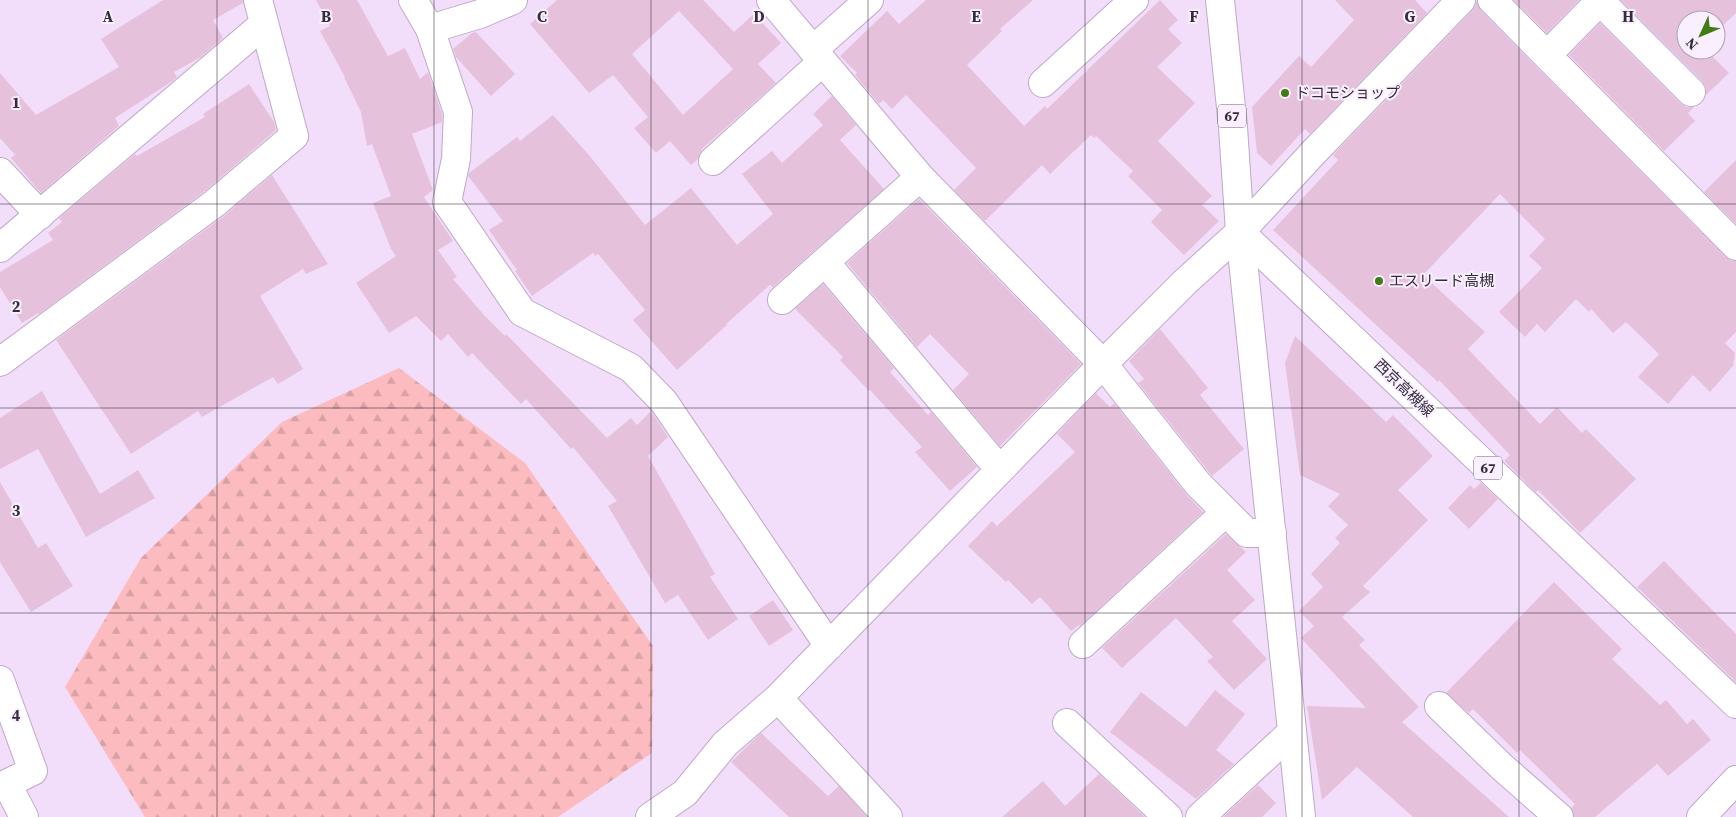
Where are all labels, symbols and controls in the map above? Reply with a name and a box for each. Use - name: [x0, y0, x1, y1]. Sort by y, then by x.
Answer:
- text: A: [103, 5, 114, 27]
- text: B: [321, 5, 332, 27]
- text: C: [537, 5, 547, 27]
- text: D: [753, 5, 765, 27]
- text: E: [971, 5, 981, 27]
- text: F: [1189, 5, 1199, 27]
- text: G: [1405, 5, 1416, 27]
- text: H: [1622, 5, 1634, 27]
- north arrow: [1676, 10, 1726, 60]
- text: N: [1681, 33, 1702, 55]
- place label: ドコモショップ: [1295, 82, 1400, 103]
- marker: ドコモショップ: [1279, 87, 1291, 99]
- text: 1: [12, 91, 20, 113]
- road number: 67: [1218, 104, 1246, 128]
- place label: エスリード高槻: [1389, 270, 1494, 291]
- marker: エスリード高槻: [1373, 275, 1385, 287]
- text: 2: [12, 295, 21, 317]
- street label: 西京高槻線: [1370, 354, 1439, 421]
- road number: 67: [1474, 456, 1502, 479]
- text: 3: [12, 499, 21, 521]
- text: 4: [12, 704, 21, 726]

